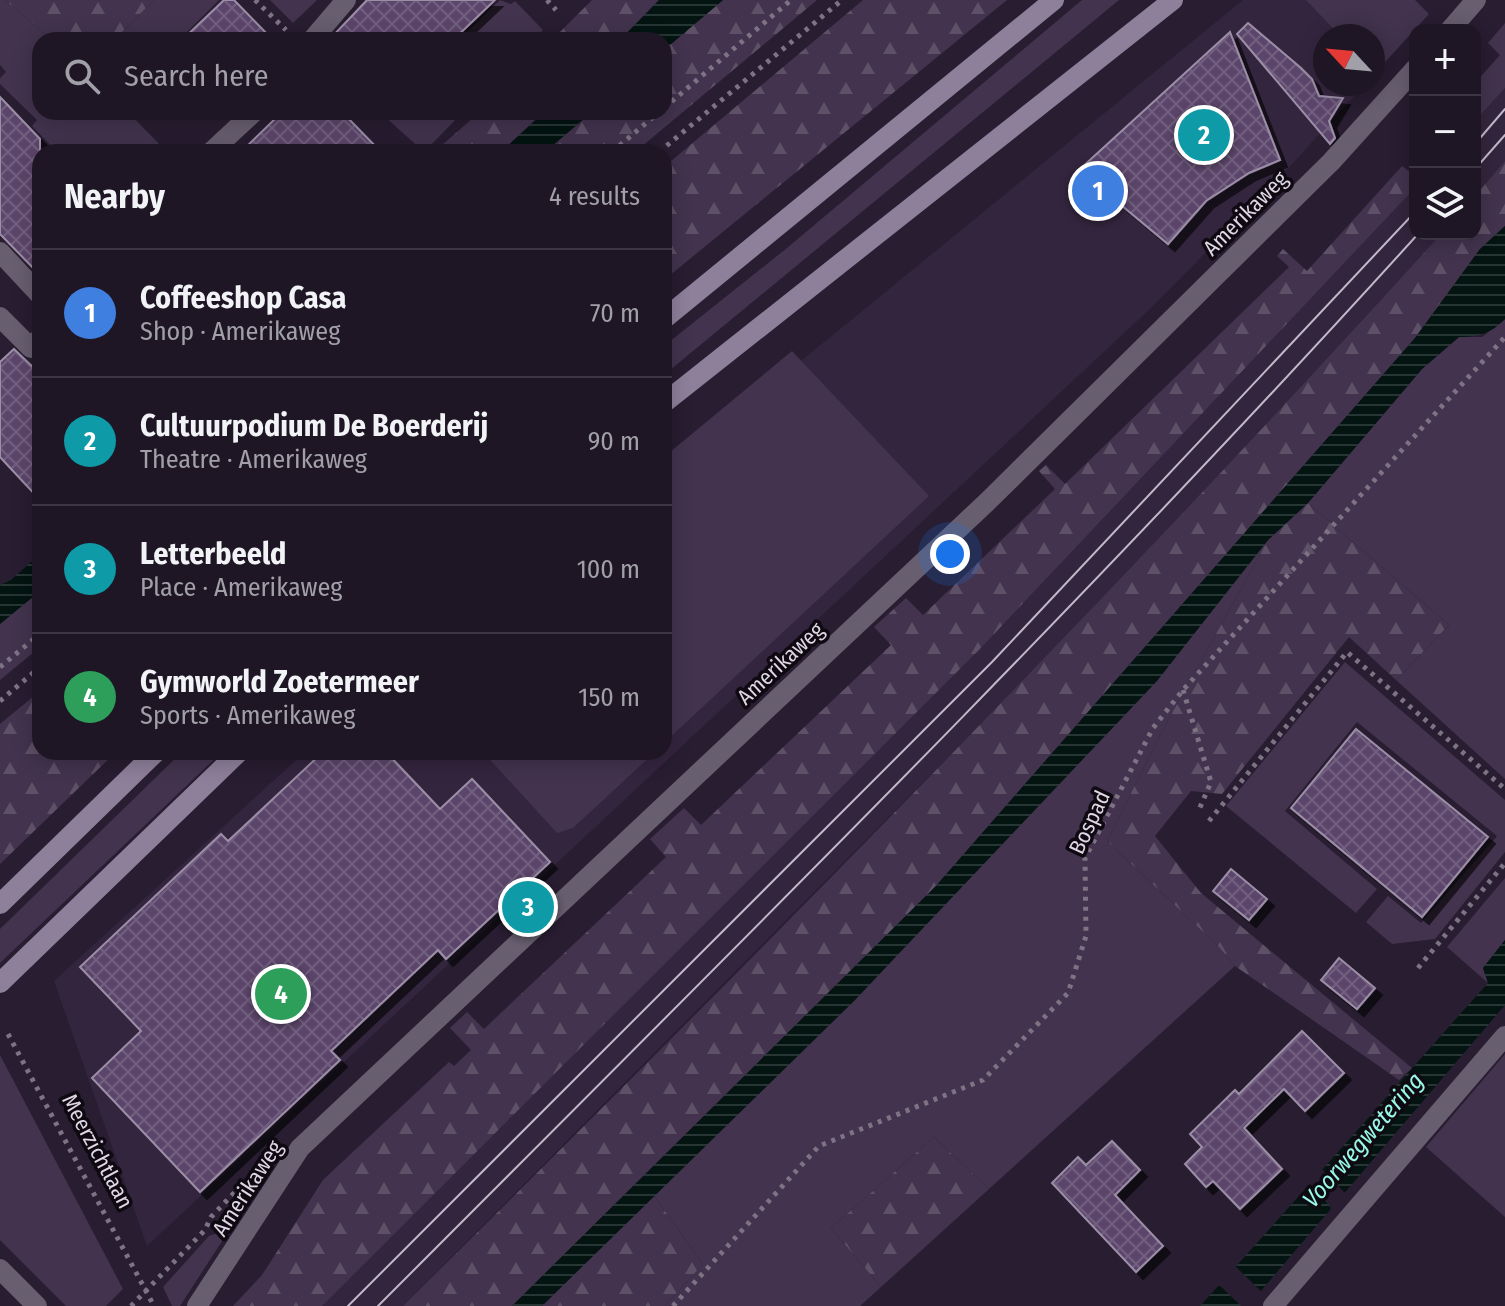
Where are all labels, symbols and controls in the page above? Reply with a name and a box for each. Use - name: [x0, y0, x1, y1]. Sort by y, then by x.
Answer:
- north arrow: [1313, 24, 1385, 96]
- map controls: [1409, 24, 1481, 240]
- button: +: [1409, 24, 1481, 96]
- search box: [32, 32, 672, 120]
- icon: search: [60, 54, 104, 98]
- text: Search here: [124, 58, 269, 94]
- button: −: [1409, 96, 1481, 168]
- pin: 2: [1178, 105, 1230, 165]
- pin: 1: [1072, 161, 1124, 221]
- street label: Amerikaweg: [1197, 165, 1294, 261]
- button: layers: [1409, 168, 1481, 240]
- text: Nearby: [64, 176, 165, 217]
- text: 4 results: [549, 181, 640, 212]
- text: Coffeeshop Casa: [140, 280, 347, 316]
- text: 1: [85, 298, 96, 329]
- text: 70 m: [590, 298, 640, 329]
- text: Shop · Amerikaweg: [140, 316, 340, 347]
- text: Cultuurpodium De Boerderij: [140, 408, 488, 444]
- text: 2: [84, 426, 96, 457]
- text: 90 m: [588, 426, 640, 457]
- text: Theatre · Amerikaweg: [140, 444, 367, 475]
- your location: [930, 534, 970, 574]
- text: Letterbeeld: [140, 536, 286, 572]
- text: 3: [84, 554, 96, 585]
- text: 100 m: [577, 554, 640, 585]
- text: Place · Amerikaweg: [140, 572, 343, 603]
- street label: Amerikaweg: [731, 616, 830, 710]
- text: Gymworld Zoetermeer: [140, 664, 419, 700]
- text: 4: [83, 682, 97, 713]
- text: 150 m: [578, 682, 640, 713]
- text: Sports · Amerikaweg: [140, 700, 355, 731]
- street label: Bospad: [1063, 786, 1116, 858]
- pin: 3: [502, 877, 554, 937]
- pin: 4: [255, 964, 307, 1024]
- water label: Voorwegwetering: [1297, 1067, 1429, 1213]
- street label: Meerzichtlaan: [56, 1089, 139, 1213]
- street label: Amerikaweg: [206, 1135, 289, 1241]

